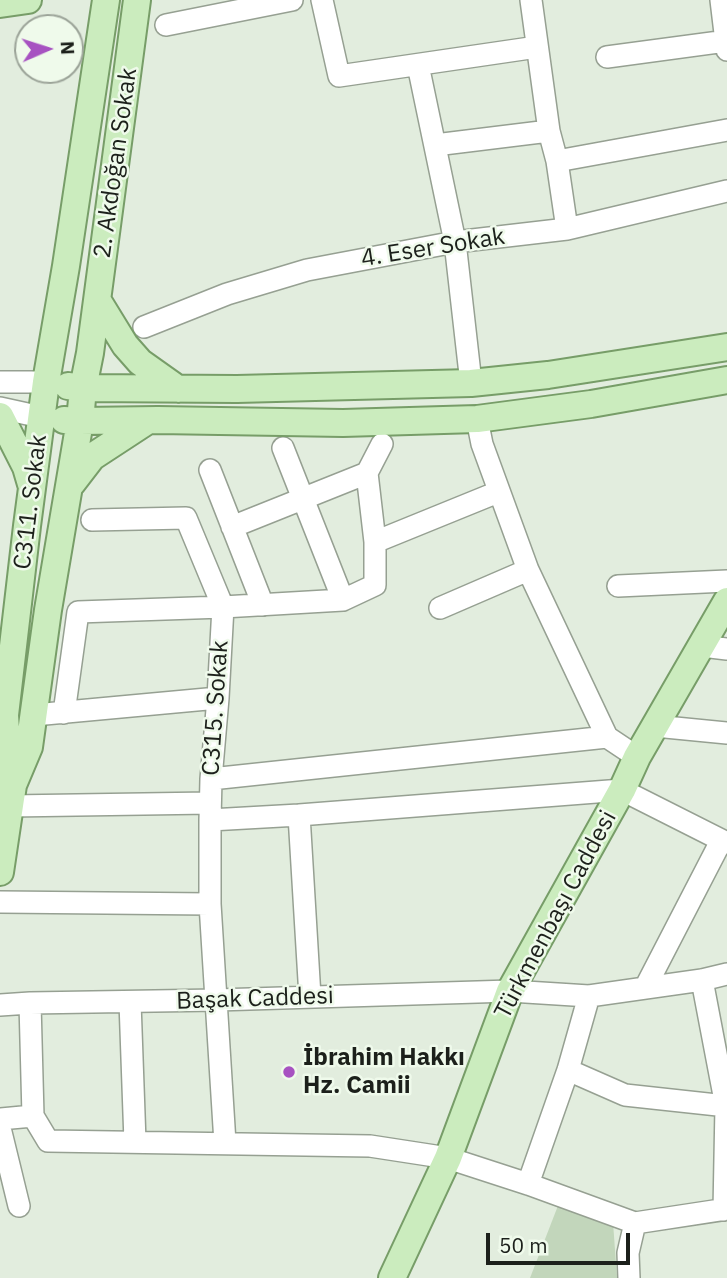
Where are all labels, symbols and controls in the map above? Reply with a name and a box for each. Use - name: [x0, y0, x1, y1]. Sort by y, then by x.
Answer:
- north arrow: [14, 14, 84, 84]
- text: N: [56, 40, 80, 55]
- street label: 2. Akdoğan Sokak: [88, 66, 144, 260]
- street label: 4. Eser Sokak: [359, 222, 507, 274]
- street label: C311. Sokak: [8, 433, 54, 571]
- street label: C315. Sokak: [197, 639, 235, 777]
- street label: Türkmenbaşı Caddesi: [489, 806, 623, 1024]
- street label: Başak Caddesi: [176, 982, 334, 1016]
- place label: İbrahim Hakkı Hz. Camii: [303, 1044, 465, 1100]
- marker: İbrahim Hakkı Hz. Camii: [281, 1064, 297, 1080]
- scale bar: [489, 1218, 632, 1262]
- text: 50 m: [499, 1231, 548, 1259]

